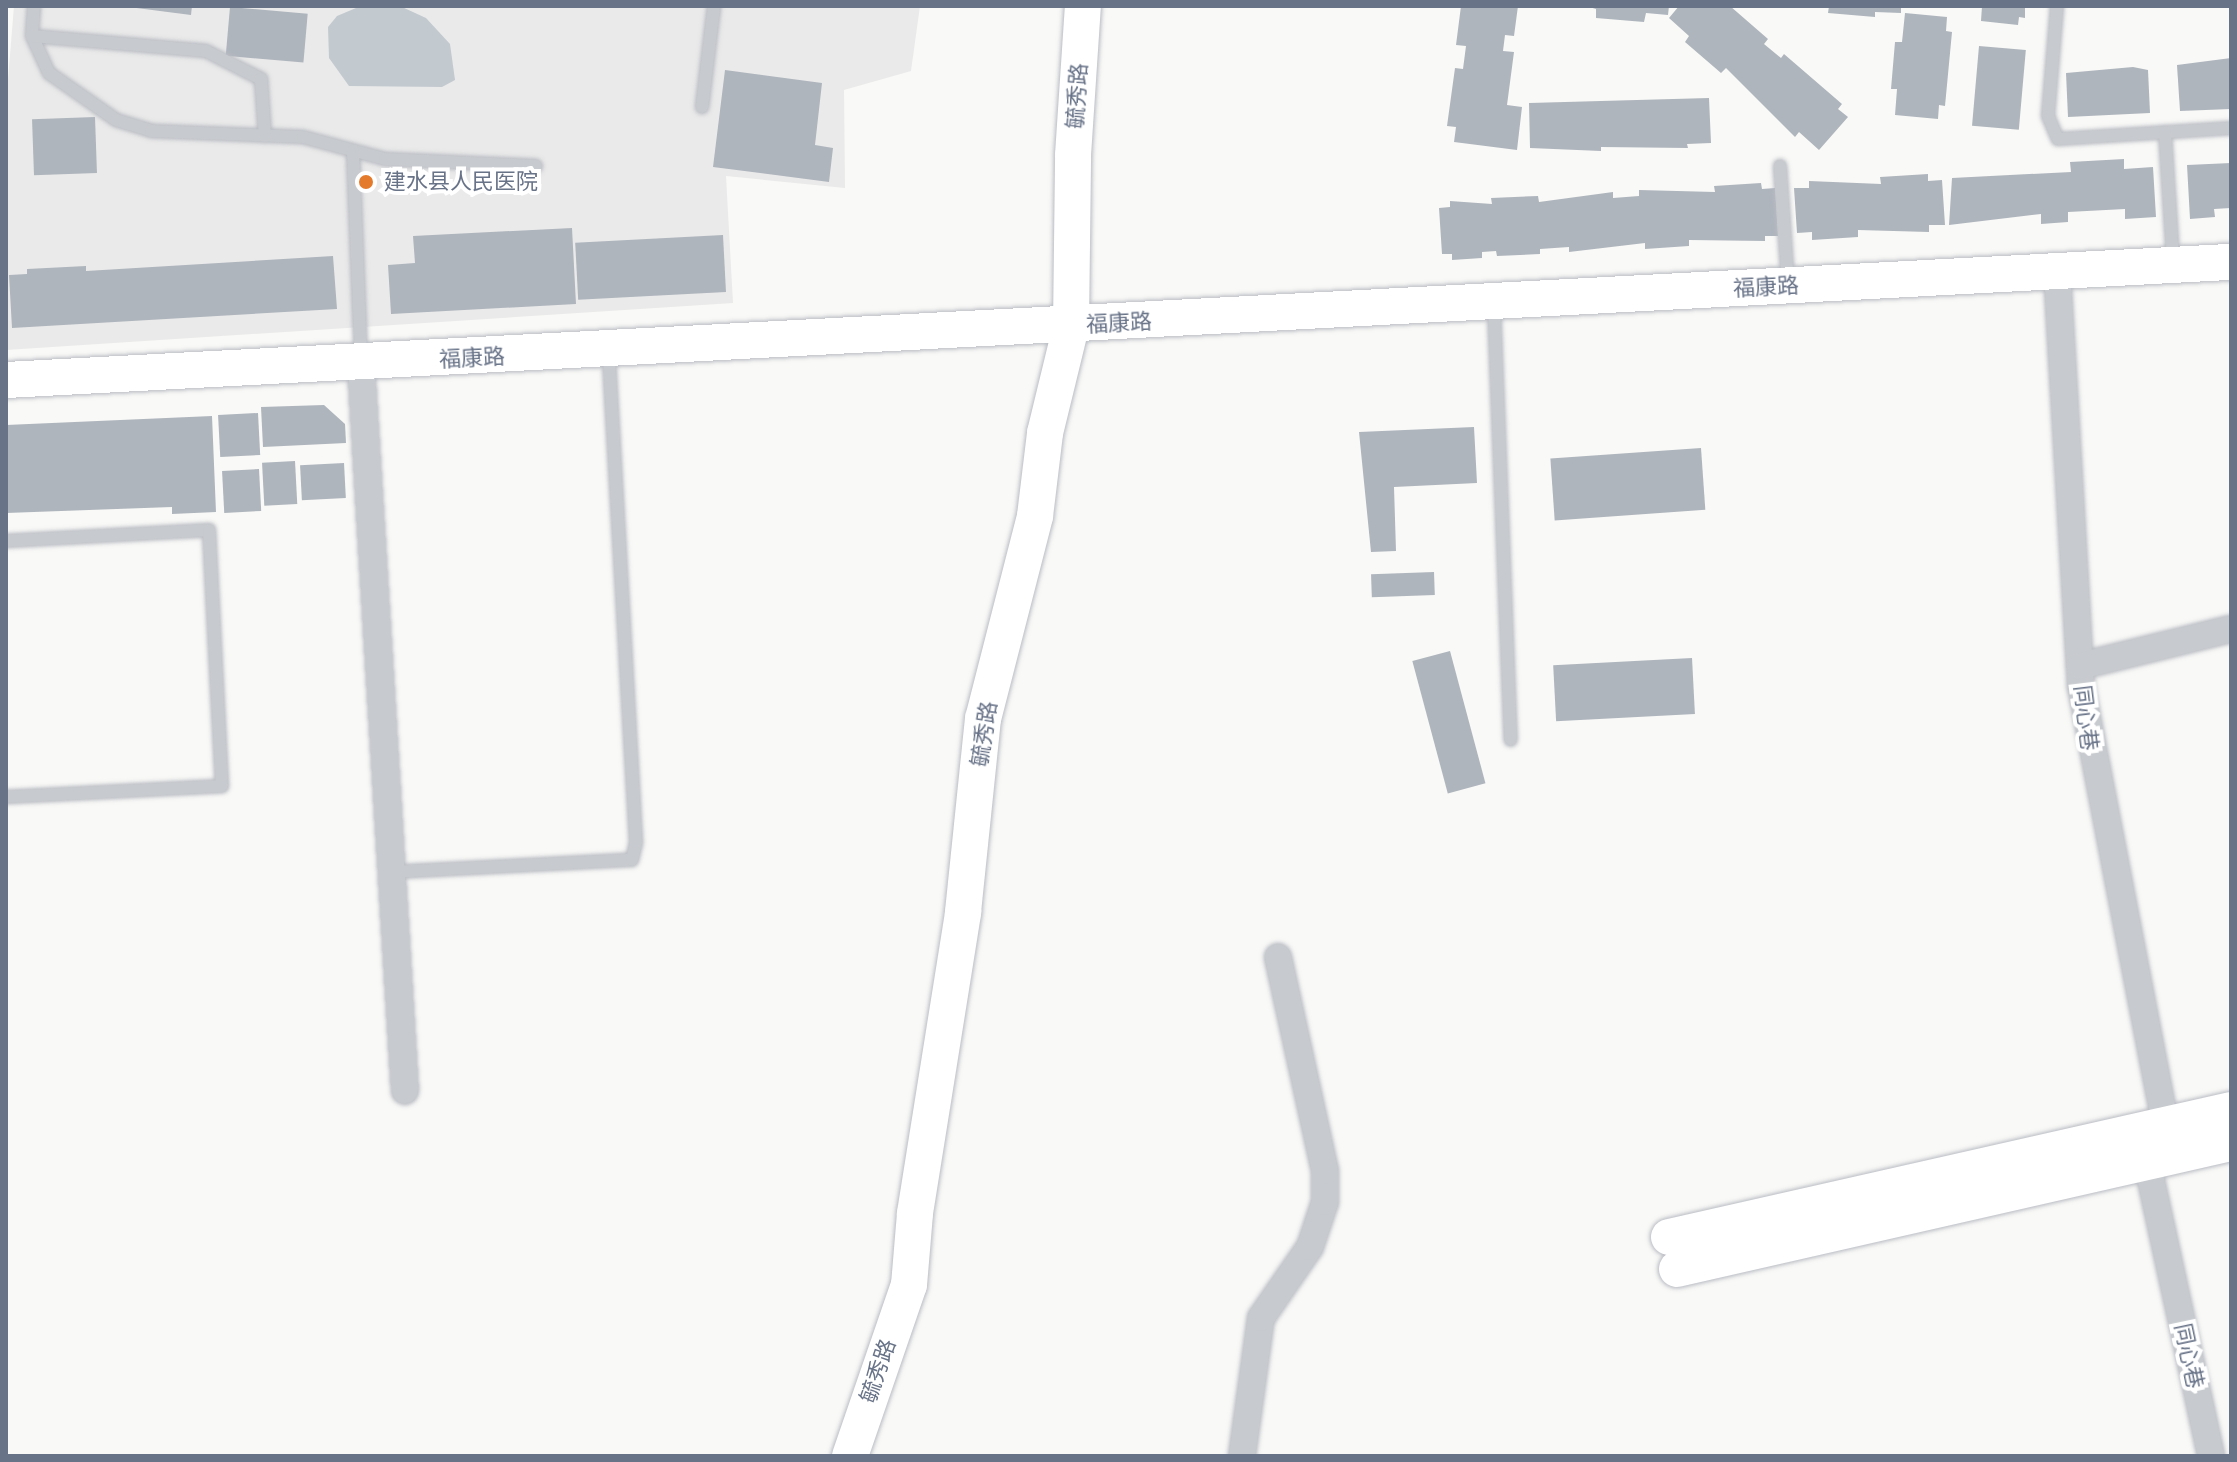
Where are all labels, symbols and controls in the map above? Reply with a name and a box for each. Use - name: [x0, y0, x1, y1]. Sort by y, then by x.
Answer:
- street label: 毓秀路: [1062, 62, 1092, 130]
- place label: 建水县人民医院: [384, 169, 538, 195]
- marker: 建水县人民医院: [355, 171, 377, 193]
- street label: 福康路: [1732, 272, 1800, 302]
- street label: 福康路: [1085, 308, 1153, 338]
- street label: 福康路: [438, 343, 506, 373]
- street label: 同心巷: [2069, 684, 2103, 752]
- street label: 毓秀路: [966, 699, 1002, 769]
- street label: 同心巷: [2169, 1321, 2209, 1391]
- street label: 毓秀路: [855, 1336, 901, 1406]

